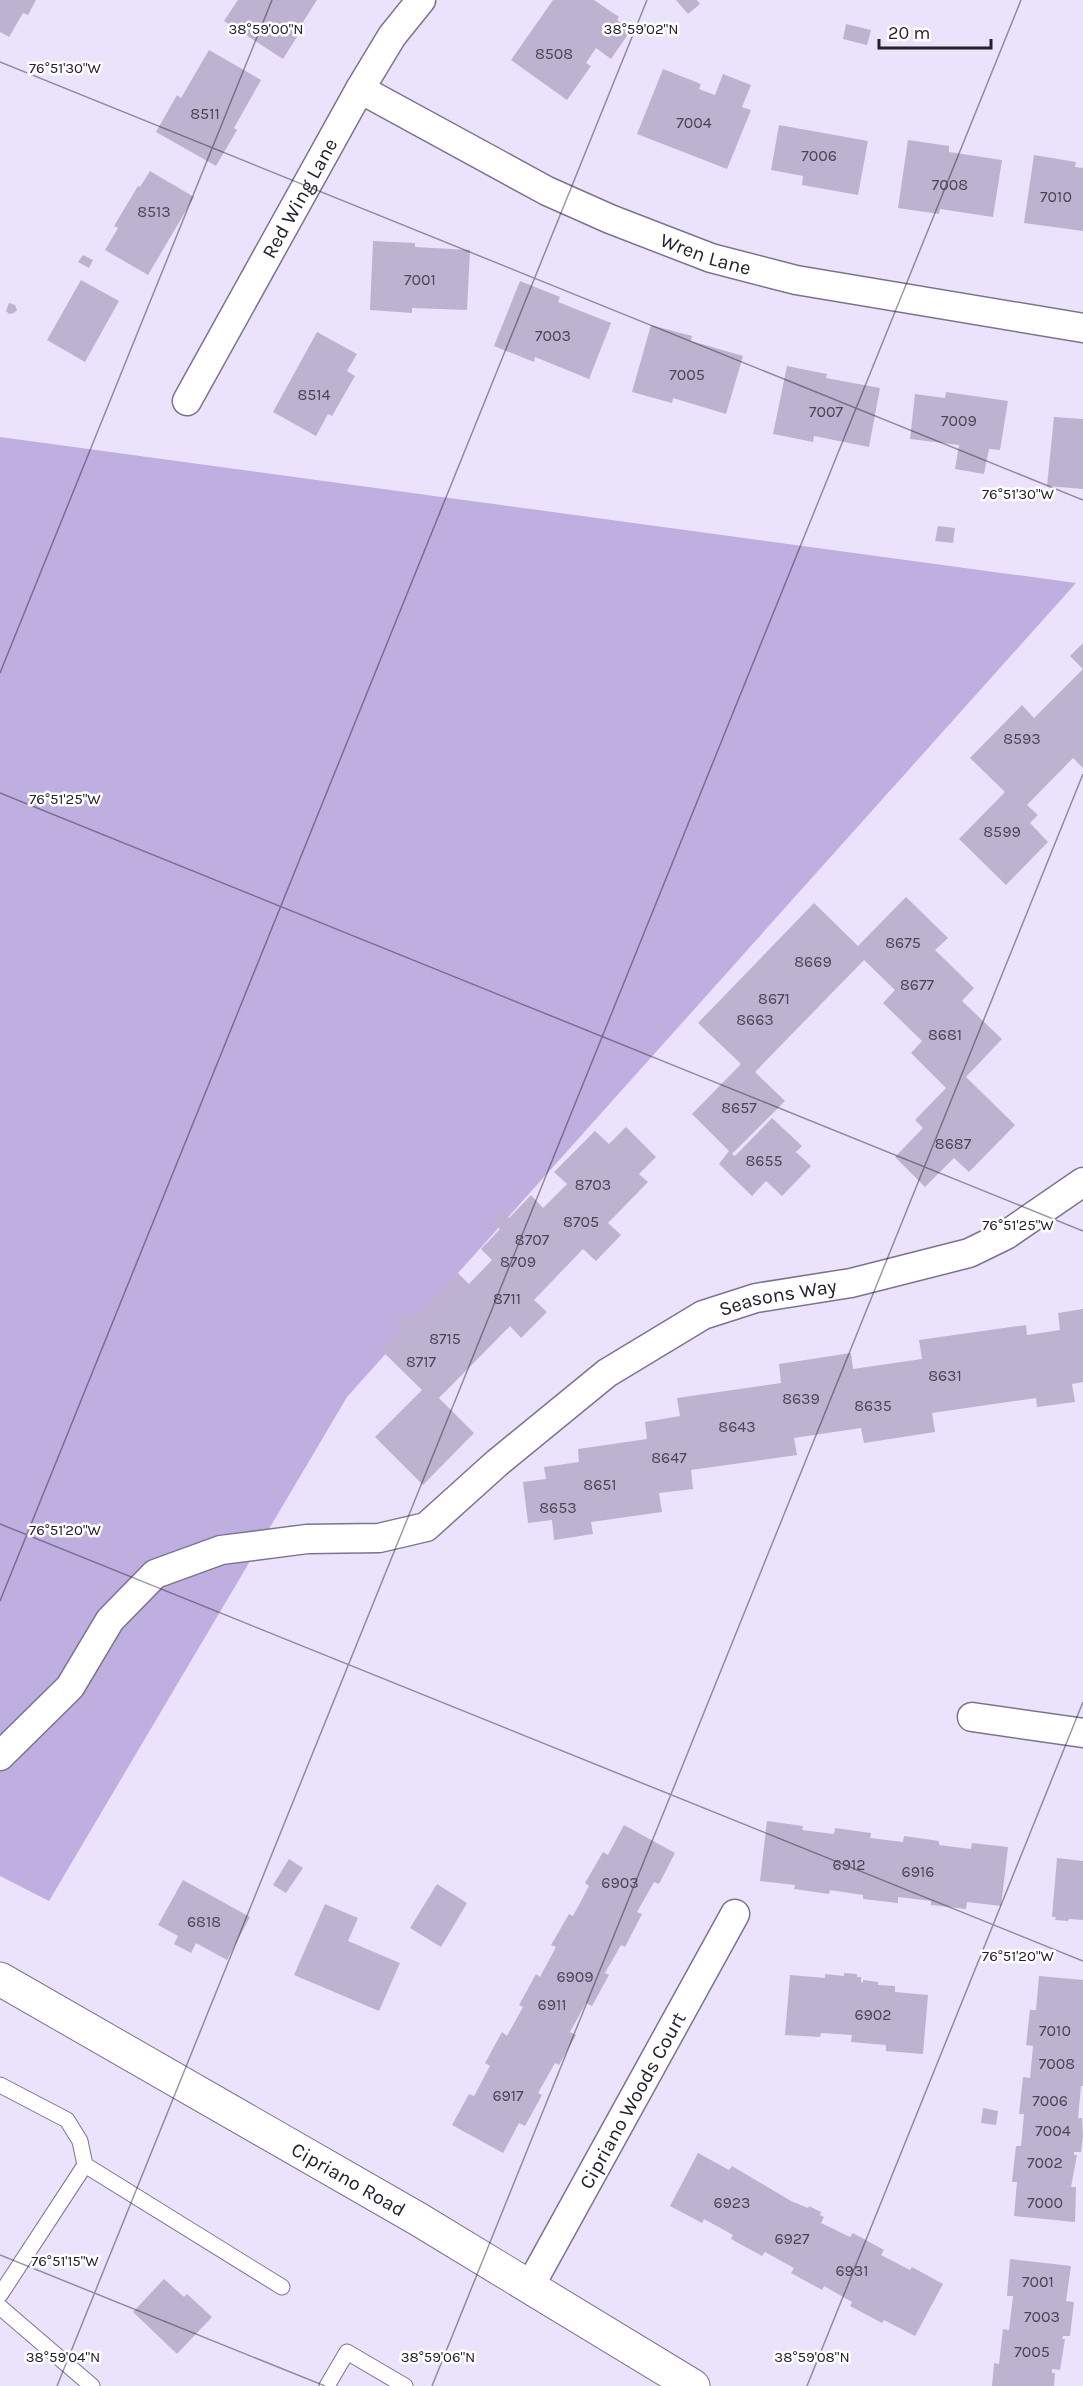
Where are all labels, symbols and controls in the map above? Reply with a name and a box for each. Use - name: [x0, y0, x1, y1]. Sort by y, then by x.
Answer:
- scale bar: [879, 12, 992, 50]
- text: 38°59'00"N: [228, 20, 304, 38]
- text: 38°59'02"N: [604, 20, 678, 38]
- text: 20 m: [888, 22, 930, 44]
- house number: 8508: [535, 44, 573, 63]
- text: 76°51'30"W: [29, 59, 102, 77]
- house number: 8511: [190, 104, 220, 123]
- house number: 7004: [676, 113, 712, 132]
- street label: Red Wing Lane: [257, 134, 342, 262]
- house number: 7006: [801, 146, 837, 165]
- house number: 7008: [932, 175, 968, 194]
- house number: 7010: [1040, 187, 1072, 206]
- house number: 8513: [137, 202, 171, 221]
- street label: Wren Lane: [657, 228, 754, 279]
- house number: 7001: [404, 270, 436, 289]
- house number: 7003: [535, 326, 571, 345]
- house number: 7005: [669, 365, 705, 384]
- house number: 8514: [297, 385, 331, 404]
- house number: 7007: [809, 402, 843, 421]
- house number: 7009: [941, 411, 977, 430]
- text: 76°51'30"W: [982, 485, 1055, 503]
- house number: 8593: [1003, 729, 1041, 748]
- text: 76°51'25"W: [29, 790, 101, 808]
- house number: 8599: [983, 822, 1021, 841]
- house number: 8675: [885, 933, 921, 952]
- house number: 8669: [794, 952, 832, 971]
- house number: 8677: [900, 975, 934, 994]
- house number: 8671: [758, 989, 790, 1008]
- house number: 8663: [736, 1010, 774, 1029]
- house number: 8681: [928, 1025, 962, 1044]
- house number: 8657: [721, 1098, 757, 1117]
- house number: 8687: [935, 1134, 972, 1153]
- house number: 8655: [745, 1151, 783, 1170]
- house number: 8703: [575, 1175, 611, 1194]
- house number: 8705: [563, 1212, 599, 1231]
- text: 76°51'25"W: [982, 1216, 1054, 1234]
- house number: 8707: [515, 1230, 550, 1249]
- house number: 8709: [500, 1252, 536, 1271]
- street label: Seasons Way: [716, 1274, 838, 1321]
- house number: 8711: [493, 1289, 521, 1308]
- house number: 8715: [429, 1329, 461, 1348]
- house number: 8717: [406, 1352, 437, 1371]
- house number: 8631: [928, 1366, 962, 1385]
- house number: 8639: [782, 1389, 820, 1408]
- house number: 8635: [854, 1396, 892, 1415]
- house number: 8643: [718, 1417, 756, 1436]
- house number: 8647: [651, 1448, 687, 1467]
- house number: 8651: [583, 1475, 617, 1494]
- house number: 8653: [539, 1498, 577, 1517]
- text: 76°51'20"W: [29, 1521, 101, 1539]
- house number: 6912: [833, 1855, 866, 1874]
- house number: 6916: [902, 1862, 934, 1881]
- house number: 6903: [601, 1873, 639, 1892]
- house number: 6818: [187, 1912, 221, 1931]
- text: 76°51'20"W: [982, 1947, 1054, 1965]
- house number: 6909: [556, 1967, 594, 1986]
- house number: 6911: [537, 1995, 567, 2014]
- house number: 6902: [854, 2005, 892, 2024]
- street label: Cipriano Woods Court: [574, 2008, 690, 2193]
- house number: 7010: [1039, 2021, 1071, 2040]
- house number: 7008: [1039, 2054, 1075, 2073]
- house number: 6917: [492, 2086, 524, 2105]
- house number: 7006: [1032, 2091, 1068, 2110]
- house number: 7004: [1035, 2121, 1071, 2140]
- street label: Cipriano Road: [287, 2137, 410, 2221]
- house number: 7002: [1027, 2153, 1063, 2172]
- house number: 6923: [713, 2193, 751, 2212]
- house number: 7000: [1027, 2193, 1063, 2212]
- house number: 6927: [774, 2229, 810, 2248]
- text: 76°51'15"W: [31, 2252, 99, 2270]
- house number: 6931: [835, 2261, 869, 2280]
- house number: 7001: [1022, 2272, 1054, 2291]
- house number: 7003: [1024, 2307, 1060, 2326]
- house number: 7005: [1014, 2342, 1050, 2361]
- text: 38°59'04"N: [26, 2348, 100, 2366]
- text: 38°59'06"N: [401, 2348, 475, 2366]
- text: 38°59'08"N: [774, 2348, 850, 2366]

